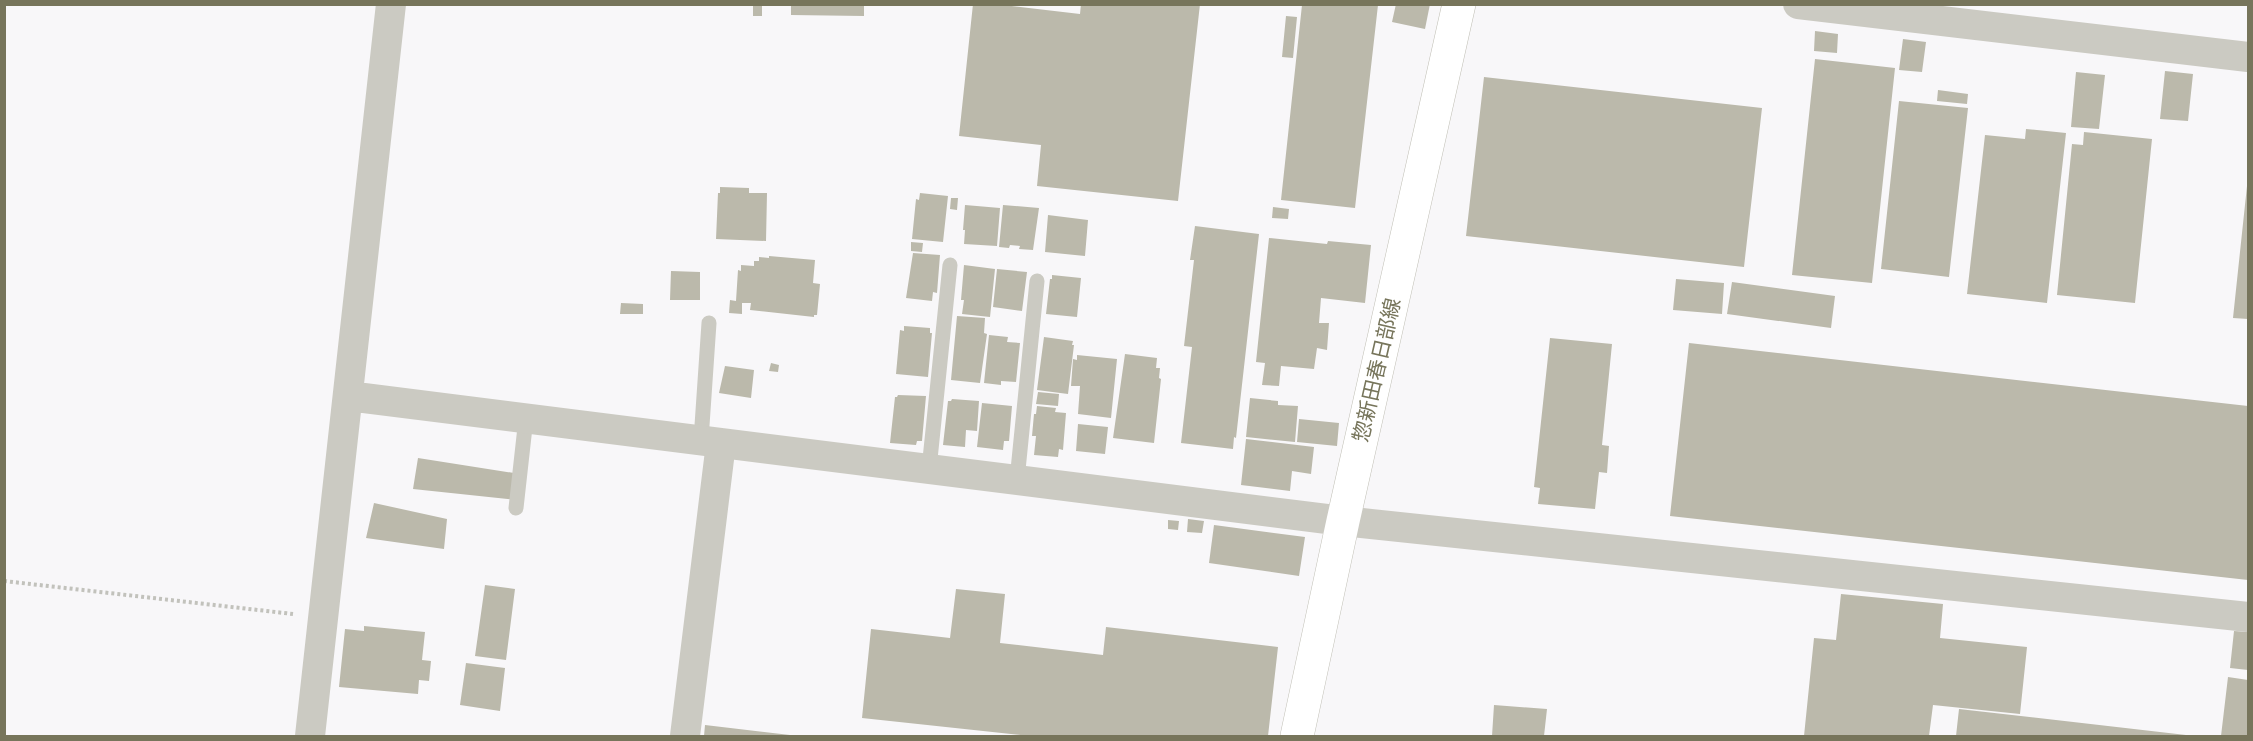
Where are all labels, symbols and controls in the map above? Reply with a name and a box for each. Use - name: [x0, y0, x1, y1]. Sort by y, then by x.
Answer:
- street label: 惣新田春日部線: [1348, 295, 1404, 444]

